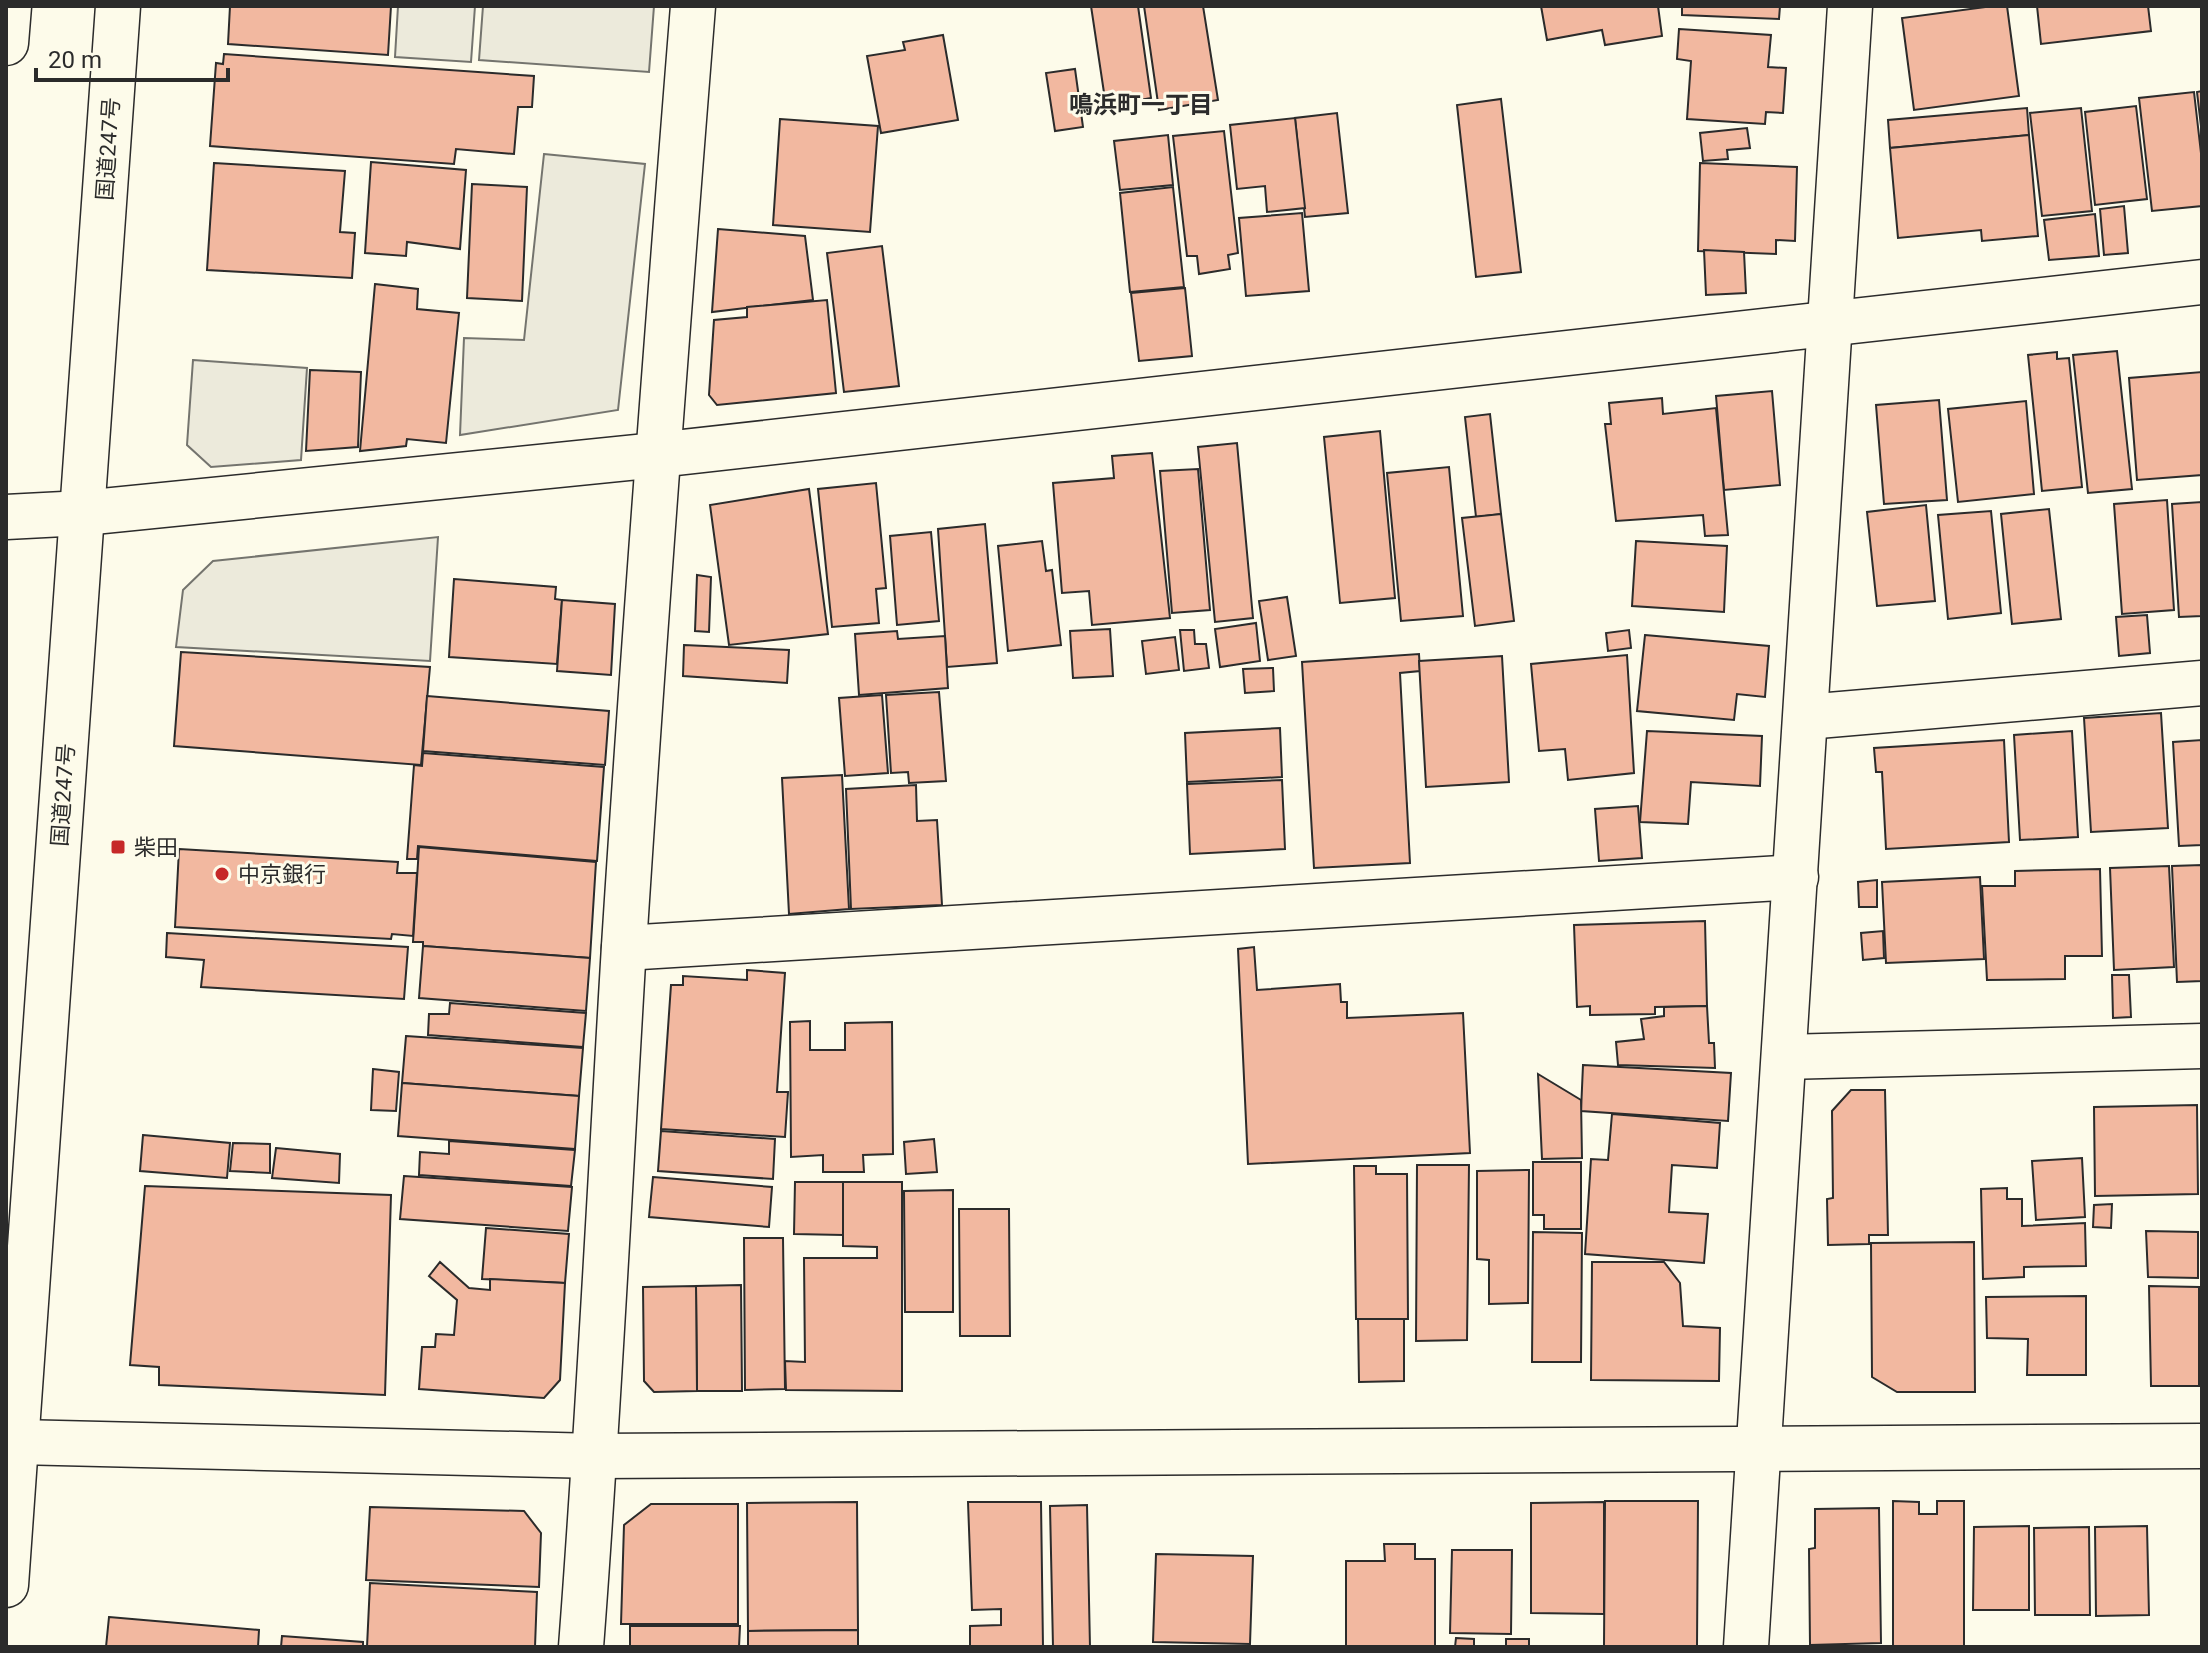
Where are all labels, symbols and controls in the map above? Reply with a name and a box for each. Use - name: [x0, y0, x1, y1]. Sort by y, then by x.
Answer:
- scale bar: [36, 32, 228, 82]
- text: 20 m: [48, 46, 102, 74]
- district label: 鳴浜町一丁目: [1069, 91, 1213, 119]
- street label: 国道247号: [92, 97, 124, 201]
- street label: 国道247号: [47, 743, 79, 847]
- place label: 柴田: [134, 835, 178, 860]
- marker: 柴田: [109, 838, 127, 856]
- place label: 中京銀行: [238, 862, 326, 887]
- marker: 中京銀行: [213, 865, 231, 883]

